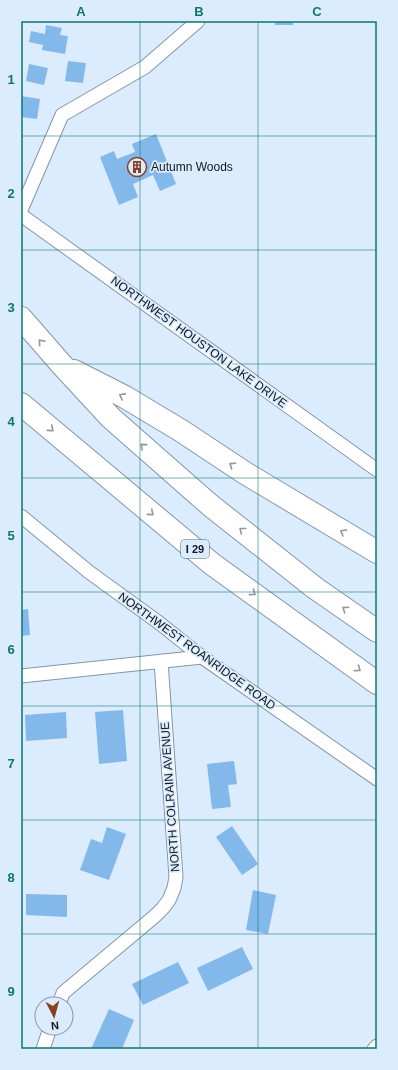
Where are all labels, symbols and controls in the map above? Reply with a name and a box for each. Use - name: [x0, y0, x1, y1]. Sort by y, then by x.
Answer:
- text: A: [76, 4, 86, 19]
- text: B: [194, 4, 204, 19]
- text: C: [312, 4, 322, 19]
- text: 1: [7, 72, 15, 87]
- building icon: Autumn Woods: [126, 156, 148, 178]
- place label: Autumn Woods: [151, 160, 233, 174]
- text: 2: [7, 186, 15, 201]
- street label: NORTHWEST HOUSTON LAKE DRIVE: [108, 273, 290, 411]
- text: 3: [7, 300, 15, 315]
- one-way arrow: [39, 339, 46, 346]
- one-way arrow: [119, 393, 126, 400]
- text: 4: [7, 414, 15, 429]
- one-way arrow: [46, 425, 54, 432]
- one-way arrow: [140, 444, 147, 451]
- one-way arrow: [229, 462, 236, 469]
- one-way arrow: [146, 508, 153, 515]
- text: 5: [7, 528, 15, 543]
- one-way arrow: [239, 528, 246, 535]
- one-way arrow: [340, 529, 347, 536]
- road number: I 29: [181, 540, 209, 558]
- one-way arrow: [248, 588, 255, 595]
- street label: NORTHWEST ROANRIDGE ROAD: [116, 589, 279, 713]
- one-way arrow: [342, 606, 349, 614]
- text: 6: [7, 642, 15, 657]
- one-way arrow: [354, 664, 361, 672]
- street label: NORTH COLRAIN AVENUE: [158, 722, 182, 872]
- text: 7: [7, 756, 15, 771]
- text: 8: [7, 870, 15, 885]
- text: 9: [7, 984, 15, 999]
- north arrow: [34, 996, 74, 1036]
- text: N: [50, 1020, 60, 1032]

